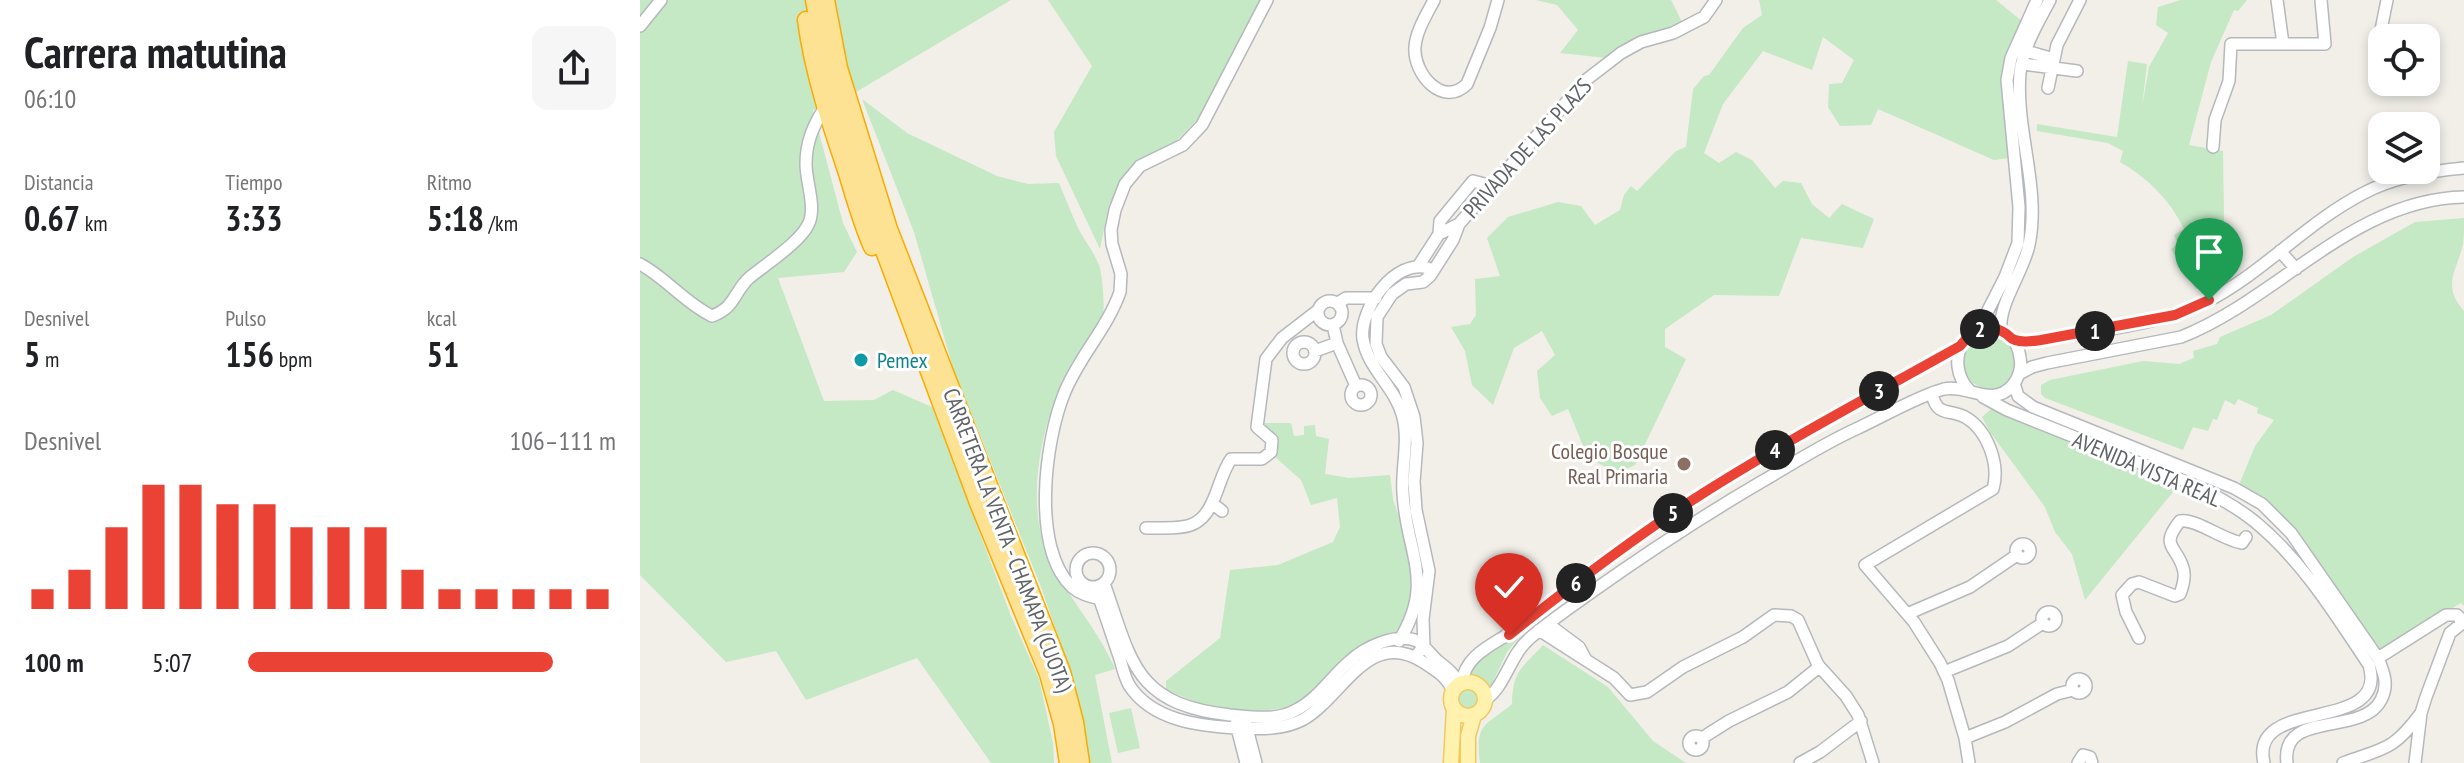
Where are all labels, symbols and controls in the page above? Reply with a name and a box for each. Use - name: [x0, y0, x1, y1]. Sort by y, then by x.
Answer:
- text: Carrera matutina: [24, 23, 287, 80]
- map controls: [2368, 24, 2440, 184]
- button: locate: [2368, 24, 2440, 96]
- button: share: [532, 26, 616, 110]
- street label: PRIVADA DE LAS PLAZS: [1457, 72, 1597, 224]
- text: 06:10: [24, 82, 76, 115]
- button: layers: [2368, 112, 2440, 184]
- text: Distancia: [24, 168, 94, 196]
- text: Tiempo: [225, 168, 282, 196]
- text: Ritmo: [427, 168, 472, 196]
- text: 0.67: [24, 196, 80, 240]
- text: 3:33: [225, 196, 283, 240]
- text: 5:18: [427, 196, 484, 240]
- text: km: [80, 209, 108, 237]
- text: /km: [484, 209, 518, 237]
- pin: [2175, 218, 2243, 300]
- icon: arrive: [2187, 230, 2231, 274]
- text: Desnivel: [24, 304, 89, 332]
- text: Pulso: [225, 304, 266, 332]
- text: kcal: [427, 304, 457, 332]
- pin: 2: [1960, 309, 2000, 349]
- pin: 1: [2075, 311, 2115, 351]
- text: 2: [1975, 315, 1985, 343]
- text: 1: [2090, 317, 2100, 345]
- text: 5: [24, 332, 40, 376]
- text: 156: [225, 332, 274, 376]
- text: 51: [427, 332, 459, 376]
- text: m: [40, 345, 59, 373]
- text: bpm: [274, 345, 312, 373]
- place label: Pemex: [877, 346, 927, 374]
- marker: Pemex: [852, 351, 870, 369]
- pin: 3: [1859, 371, 1899, 411]
- text: 3: [1874, 377, 1884, 405]
- street label: CARRETERA LA VENTA - CHAMAPA (CUOTA): [937, 384, 1079, 697]
- text: Desnivel: [24, 424, 101, 457]
- text: 106–111 m: [510, 424, 616, 457]
- street label: AVENIDA VISTA REAL: [2069, 425, 2225, 513]
- pin: 4: [1755, 430, 1795, 470]
- text: 4: [1770, 436, 1780, 464]
- place label: Colegio Bosque Real Primaria: [1551, 437, 1668, 490]
- marker: Colegio Bosque Real Primaria: [1675, 455, 1693, 473]
- pin: 5: [1653, 493, 1693, 533]
- text: 5: [1668, 499, 1678, 527]
- pin: [1475, 553, 1543, 635]
- pin: 6: [1556, 563, 1596, 603]
- icon: check: [1487, 565, 1531, 609]
- text: 6: [1571, 569, 1581, 597]
- text: 100 m: [24, 646, 84, 679]
- text: 5:07: [152, 646, 192, 679]

